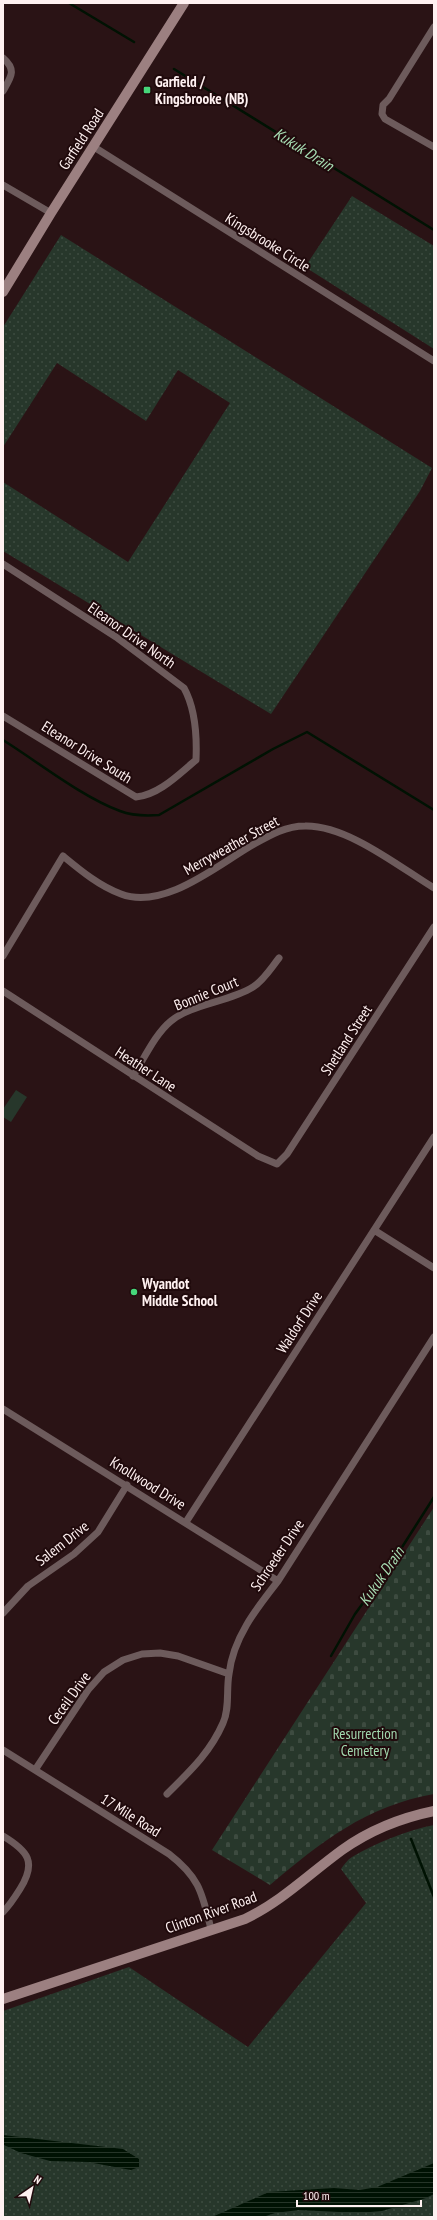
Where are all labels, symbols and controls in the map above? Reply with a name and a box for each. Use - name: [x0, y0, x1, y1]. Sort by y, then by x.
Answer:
- place label: Garfield / Kingsbrooke (NB): [155, 72, 249, 108]
- marker: Garfield / Kingsbrooke (NB): [142, 85, 152, 95]
- street label: Garfield Road: [54, 105, 108, 173]
- water label: Kukuk Drain: [270, 123, 338, 176]
- street label: Kingsbrooke Circle: [222, 208, 314, 276]
- street label: Eleanor Drive North: [84, 598, 180, 672]
- street label: Eleanor Drive South: [38, 717, 136, 787]
- street label: Merryweather Street: [180, 811, 282, 879]
- street label: Bonnie Court: [171, 972, 241, 1014]
- street label: Shetland Street: [316, 1001, 376, 1079]
- street label: Heather Lane: [112, 1042, 180, 1096]
- place label: Wyandot Middle School: [141, 1274, 218, 1310]
- marker: Wyandot Middle School: [129, 1287, 139, 1297]
- street label: Waldorf Drive: [272, 1287, 326, 1357]
- street label: Knollwood Drive: [107, 1452, 189, 1514]
- street label: Salem Drive: [32, 1516, 92, 1570]
- street label: Schroeder Drive: [246, 1516, 308, 1594]
- water label: Kukuk Drain: [354, 1542, 408, 1609]
- street label: Ceceil Drive: [43, 1668, 95, 1728]
- park label: Resurrection Cemetery: [333, 1724, 397, 1760]
- street label: 17 Mile Road: [97, 1789, 165, 1841]
- street label: Clinton River Road: [163, 1887, 259, 1937]
- north arrow: [12, 2168, 52, 2208]
- text: N: [31, 2172, 44, 2187]
- scale bar: [297, 2182, 421, 2208]
- text: 100 m: [303, 2188, 330, 2203]

